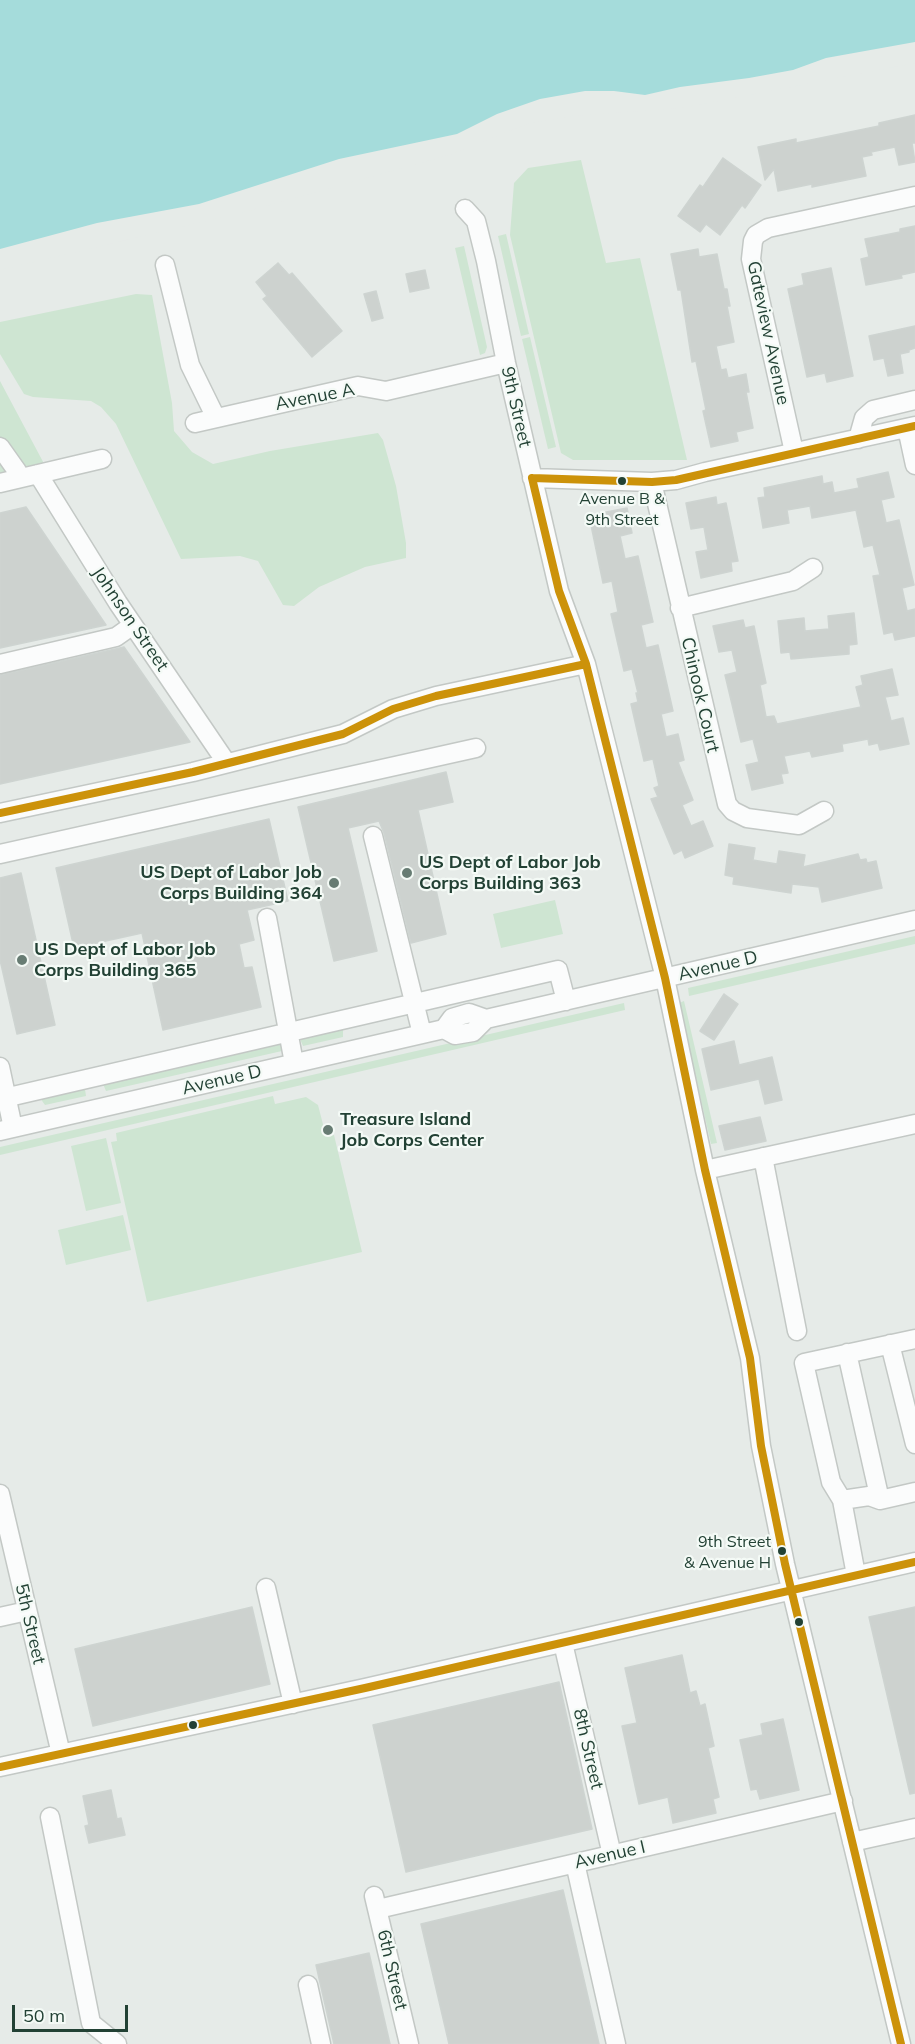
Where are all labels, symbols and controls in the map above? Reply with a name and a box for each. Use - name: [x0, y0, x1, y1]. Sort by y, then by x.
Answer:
- street label: Gateview Avenue: [742, 259, 794, 407]
- street label: 9th Street: [496, 365, 536, 449]
- street label: Avenue A: [273, 379, 357, 415]
- marker: Avenue B & 9th Street: [616, 475, 628, 487]
- place label: Avenue B & 9th Street: [579, 489, 665, 527]
- street label: Johnson Street: [87, 563, 173, 675]
- street label: Chinook Court: [676, 635, 724, 755]
- place label: US Dept of Labor Job Corps Building 363: [419, 852, 601, 894]
- place label: US Dept of Labor Job Corps Building 364: [140, 862, 322, 904]
- marker: US Dept of Labor Job Corps Building 363: [400, 866, 414, 880]
- marker: US Dept of Labor Job Corps Building 364: [327, 876, 341, 890]
- place label: US Dept of Labor Job Corps Building 365: [34, 939, 216, 982]
- street label: Avenue D: [676, 946, 760, 986]
- marker: US Dept of Labor Job Corps Building 365: [15, 953, 29, 967]
- street label: Avenue D: [180, 1060, 264, 1100]
- place label: Treasure Island Job Corps Center: [340, 1109, 484, 1152]
- marker: Treasure Island Job Corps Center: [321, 1123, 335, 1137]
- place label: 9th Street & Avenue H: [684, 1532, 771, 1570]
- marker: 9th Street & Avenue H: [776, 1545, 788, 1557]
- street label: 5th Street: [10, 1582, 50, 1666]
- unlabelled marker: [793, 1616, 805, 1628]
- street label: 8th Street: [568, 1707, 608, 1791]
- unlabelled marker: [187, 1719, 199, 1731]
- street label: Avenue I: [572, 1836, 648, 1874]
- street label: 6th Street: [372, 1928, 412, 2012]
- scale bar: [15, 1993, 130, 2031]
- text: 50 m: [23, 2004, 65, 2027]

